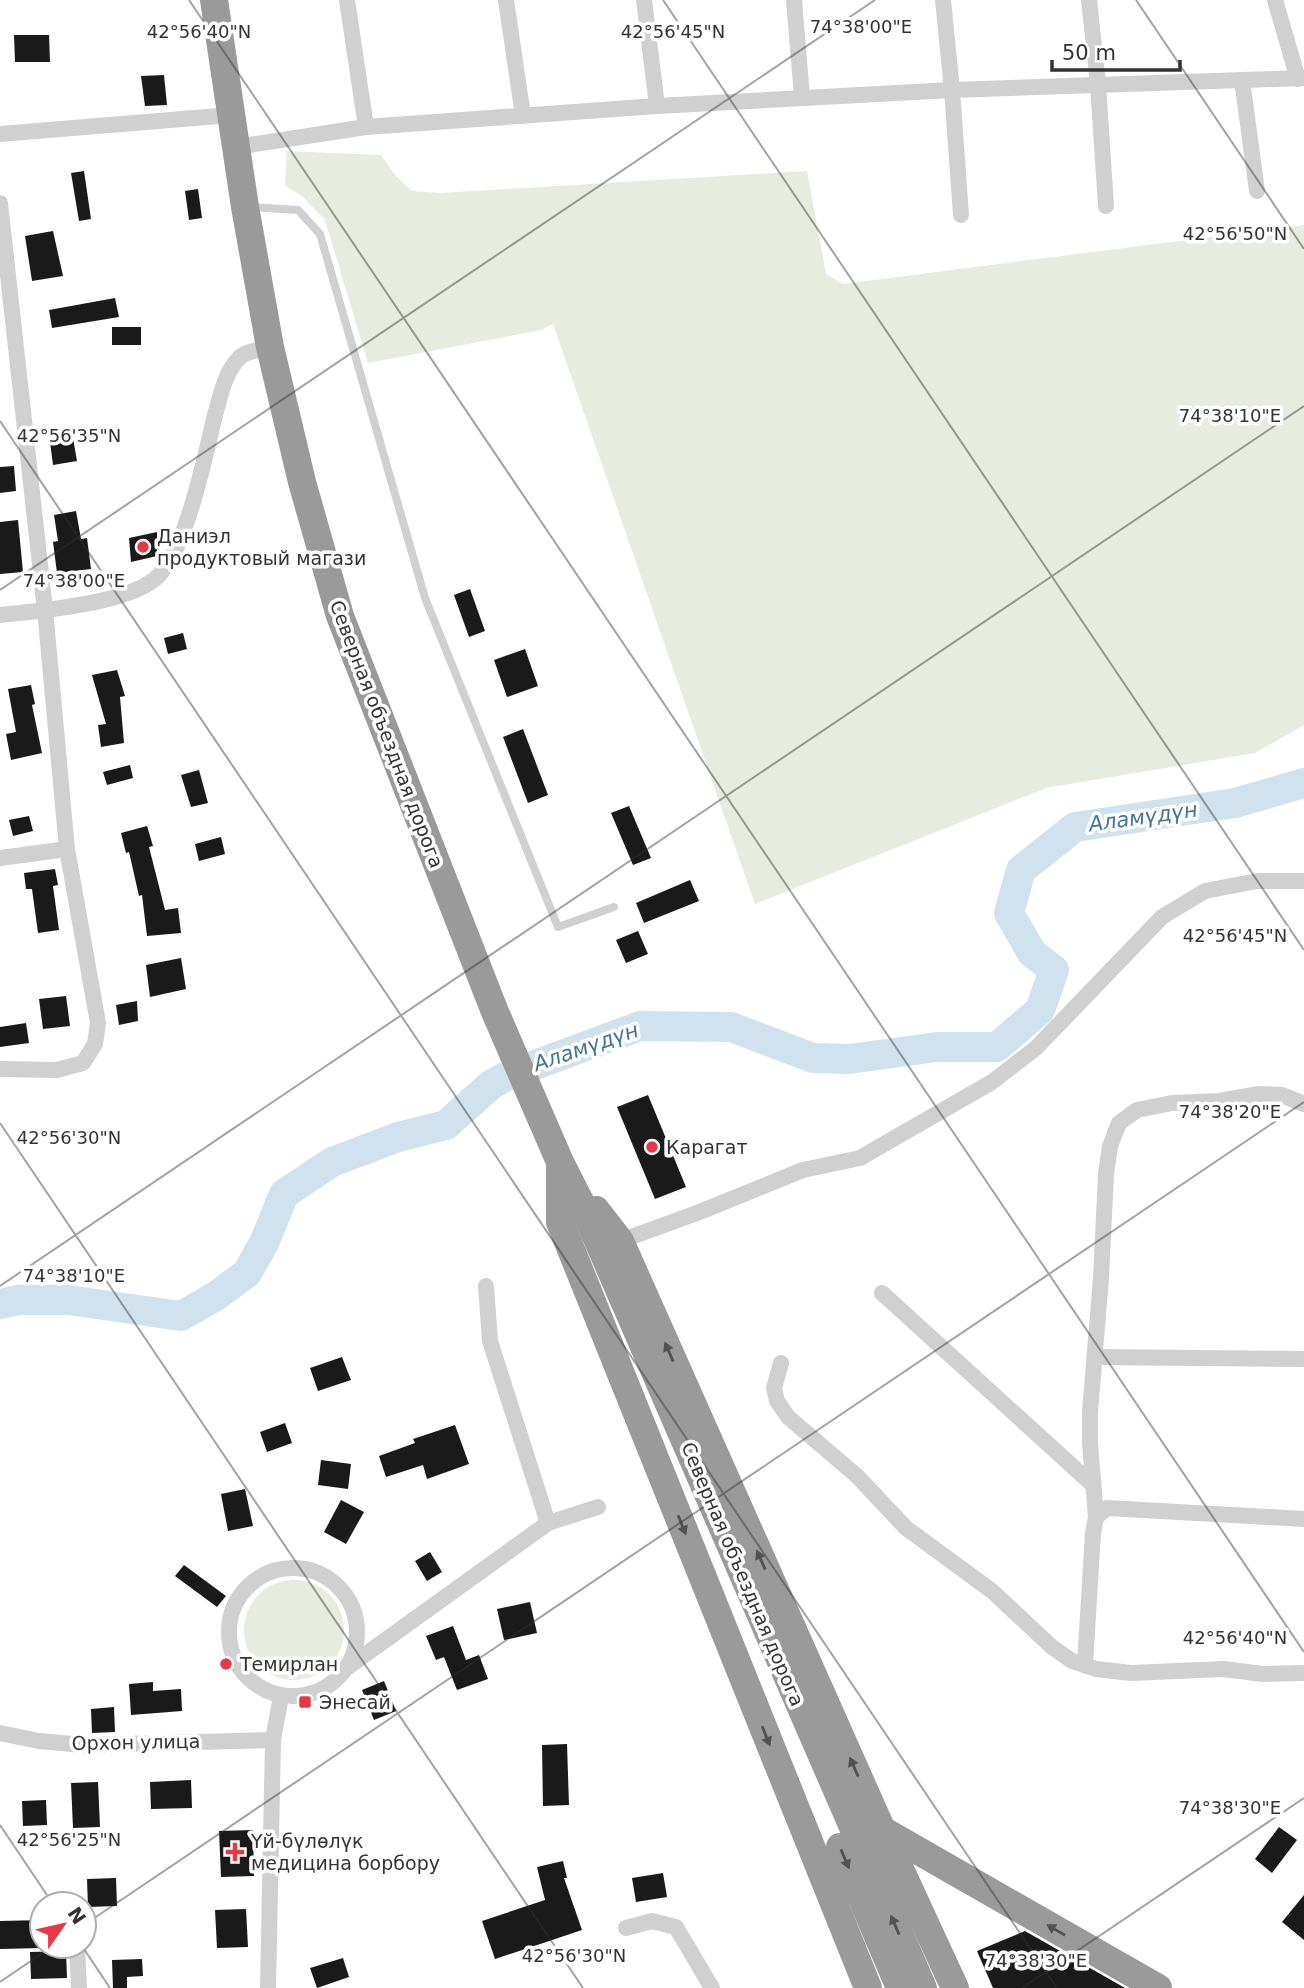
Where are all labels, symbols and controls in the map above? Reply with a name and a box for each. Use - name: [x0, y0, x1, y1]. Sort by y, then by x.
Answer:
- text: 74°38'00"E: [810, 16, 912, 37]
- text: 42°56'40"N: [147, 21, 251, 42]
- text: 42°56'45"N: [621, 21, 725, 42]
- scale bar: [1052, 28, 1180, 72]
- text: 50 m: [1062, 41, 1116, 65]
- text: 42°56'50"N: [1183, 223, 1287, 244]
- text: 74°38'10"E: [1179, 405, 1281, 426]
- text: 42°56'35"N: [17, 425, 121, 446]
- place label: Даниэл продуктовый магази: [157, 525, 366, 569]
- marker: Даниэл продуктовый магази: [135, 539, 151, 555]
- text: 74°38'00"E: [23, 570, 125, 591]
- street label: Северная объездная дорога: [326, 597, 448, 871]
- water label: Аламүдүн: [1085, 797, 1199, 837]
- text: 42°56'45"N: [1183, 925, 1287, 946]
- water label: Аламүдүн: [528, 1018, 642, 1077]
- text: 74°38'20"E: [1179, 1101, 1281, 1122]
- text: 42°56'30"N: [17, 1127, 121, 1148]
- place label: Карагат: [666, 1136, 748, 1158]
- marker: Карагат: [644, 1139, 660, 1155]
- text: 74°38'10"E: [23, 1265, 125, 1286]
- one-way arrow: [663, 1342, 675, 1362]
- street label: Северная объездная дорога: [677, 1439, 809, 1709]
- one-way arrow: [676, 1515, 687, 1536]
- one-way arrow: [755, 1550, 767, 1570]
- text: 42°56'40"N: [1183, 1627, 1287, 1648]
- place label: Темирлан: [239, 1653, 338, 1675]
- marker: Темирлан: [218, 1656, 234, 1672]
- place label: Энесай: [319, 1691, 391, 1713]
- marker: Энесай: [297, 1694, 313, 1710]
- one-way arrow: [761, 1726, 772, 1747]
- street label: Орхон улица: [71, 1730, 201, 1754]
- one-way arrow: [848, 1757, 859, 1778]
- text: 74°38'30"E: [1179, 1797, 1281, 1818]
- text: 42°56'25"N: [17, 1829, 121, 1850]
- place label: Үй-бүлөлүк медицина борбору: [250, 1830, 440, 1874]
- marker: Үй-бүлөлүк медицина борбору: [225, 1842, 245, 1862]
- one-way arrow: [840, 1849, 851, 1870]
- north arrow: [28, 1890, 98, 1960]
- text: N: [64, 1903, 91, 1928]
- one-way arrow: [889, 1915, 900, 1936]
- one-way arrow: [1046, 1924, 1066, 1936]
- text: 42°56'30"N: [522, 1945, 626, 1966]
- text: 74°38'30"E: [985, 1950, 1087, 1971]

